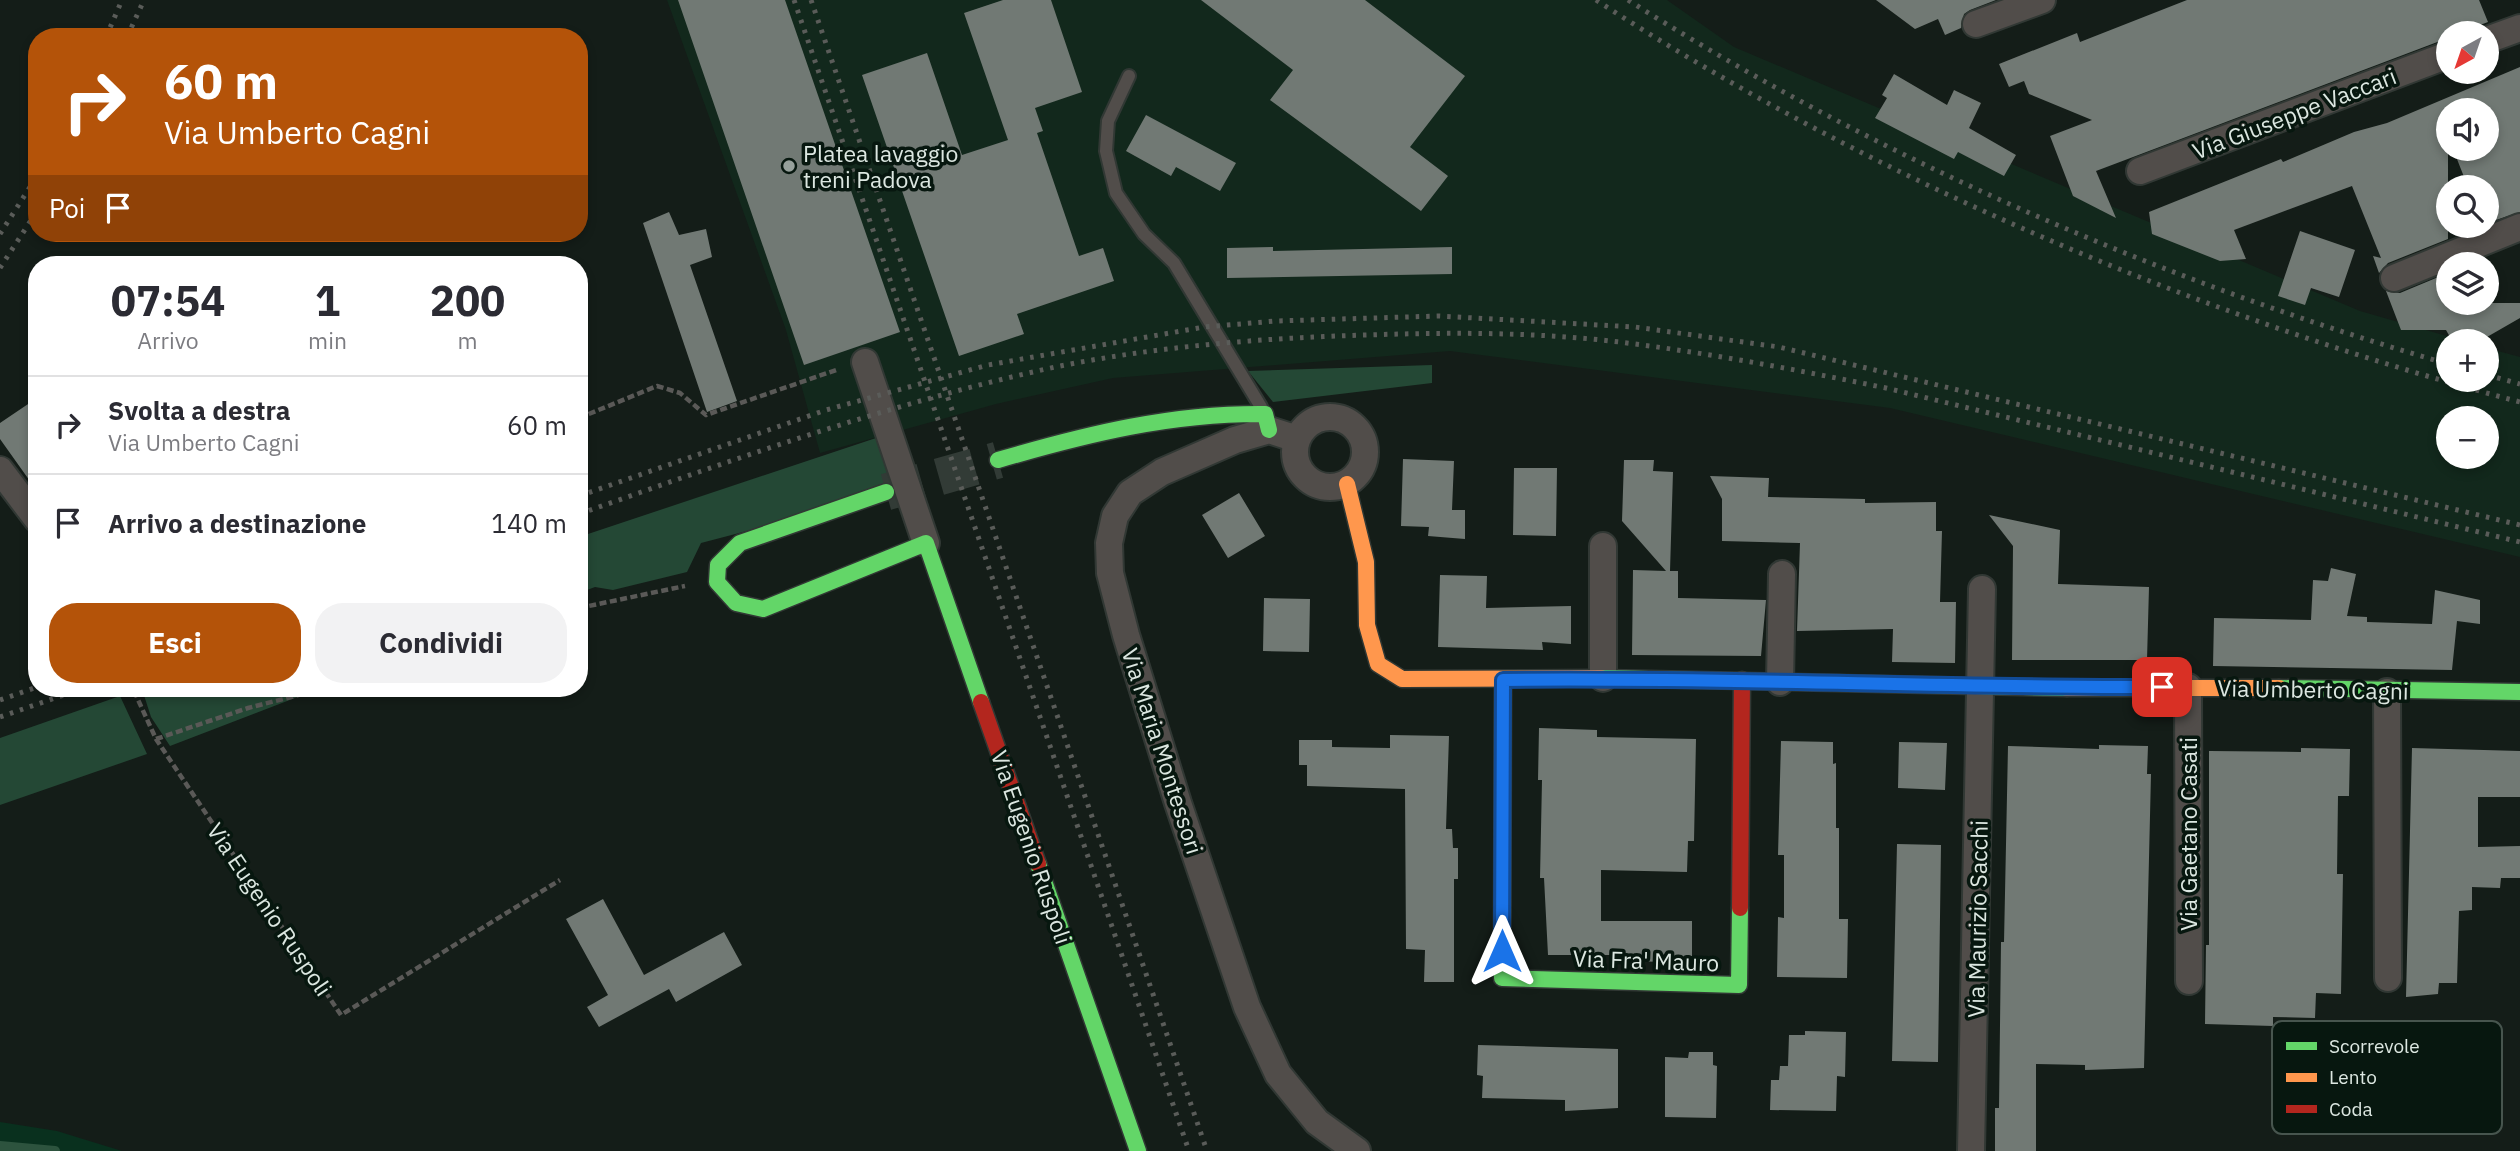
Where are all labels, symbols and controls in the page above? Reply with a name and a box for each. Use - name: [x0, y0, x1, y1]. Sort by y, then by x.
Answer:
- north arrow: [2436, 21, 2499, 84]
- map controls: [2436, 21, 2499, 469]
- text: 60 m: [164, 49, 278, 112]
- icon: right: [49, 56, 140, 147]
- street label: Via Giuseppe Vaccari: [2188, 60, 2400, 166]
- button: sound: [2436, 98, 2499, 161]
- text: Via Umberto Cagni: [164, 111, 430, 153]
- place label: Platea lavaggio treni Padova: [803, 138, 959, 194]
- marker: Platea lavaggio treni Padova: [781, 158, 797, 174]
- button: search: [2436, 175, 2499, 238]
- icon: arrive: [99, 189, 137, 227]
- text: Poi: [49, 191, 85, 225]
- button: layers: [2436, 252, 2499, 315]
- text: 07:54: [111, 273, 225, 328]
- text: 1: [315, 273, 340, 328]
- text: 200: [430, 273, 505, 328]
- text: Arrivo: [137, 325, 199, 355]
- text: min: [308, 325, 347, 355]
- text: m: [457, 325, 478, 355]
- button: +: [2436, 329, 2499, 392]
- text: Svolta a destra: [108, 393, 290, 427]
- icon: right: [49, 406, 87, 444]
- button: −: [2436, 406, 2499, 469]
- text: 60 m: [507, 408, 567, 442]
- text: Via Umberto Cagni: [108, 427, 299, 457]
- icon: arrive: [49, 504, 87, 542]
- text: Arrivo a destinazione: [108, 506, 366, 540]
- text: 140 m: [491, 506, 567, 540]
- button: Esci: [49, 603, 301, 683]
- button: Condividi: [315, 603, 567, 683]
- street label: Via Maria Montessori: [1116, 644, 1210, 858]
- pin: [2132, 657, 2192, 717]
- icon: arrive: [2143, 668, 2181, 706]
- street label: Via Umberto Cagni: [2217, 672, 2409, 706]
- street label: Via Gaetano Casati: [2173, 737, 2203, 931]
- street label: Via Eugenio Ruspoli: [985, 746, 1079, 948]
- street label: Via Eugenio Ruspoli: [201, 817, 339, 1001]
- street label: Via Maurizio Sacchi: [1960, 820, 1994, 1018]
- position arrow: [1465, 914, 1539, 988]
- street label: Via Fra' Mauro: [1572, 942, 1720, 978]
- legend: [2272, 1021, 2502, 1134]
- text: Scorrevole: [2329, 1034, 2420, 1058]
- text: Lento: [2329, 1065, 2377, 1089]
- text: Coda: [2329, 1097, 2373, 1121]

